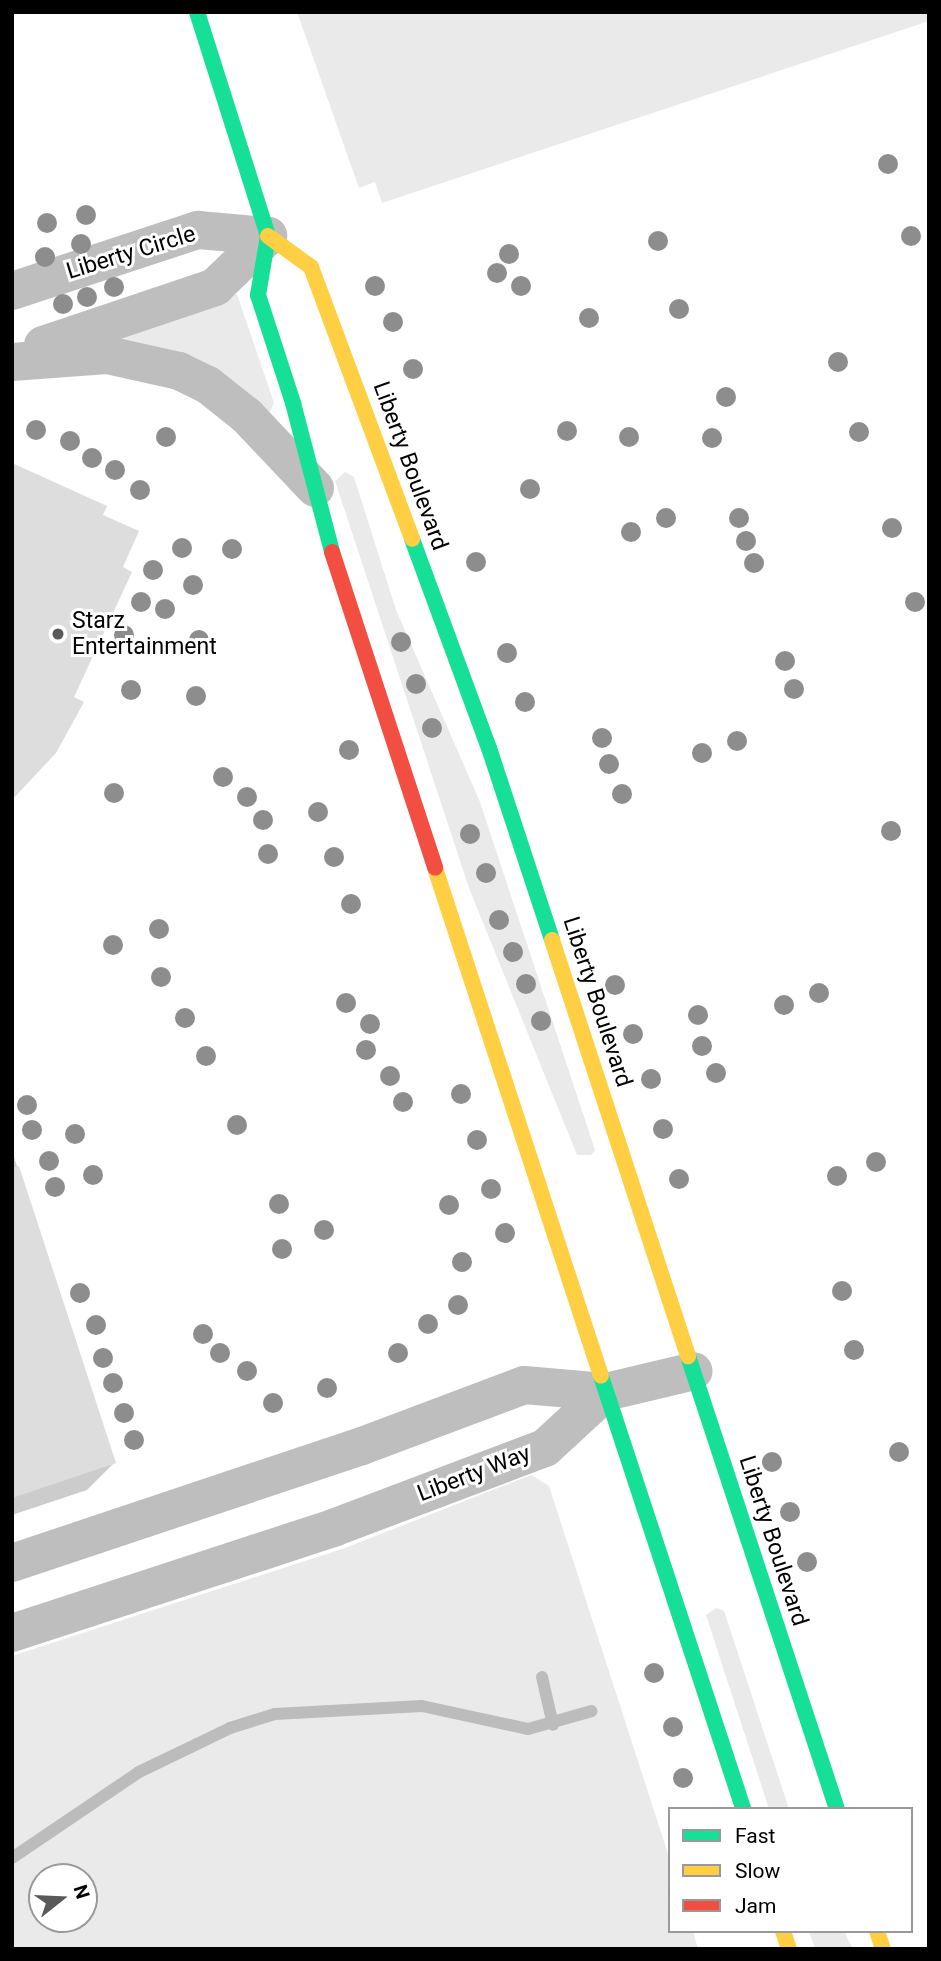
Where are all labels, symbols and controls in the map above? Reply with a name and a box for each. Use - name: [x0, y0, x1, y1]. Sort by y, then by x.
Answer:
- street label: Liberty Circle: [63, 220, 199, 286]
- street label: Liberty Boulevard: [367, 378, 453, 554]
- place label: Starz Entertainment: [72, 607, 217, 661]
- marker: Starz Entertainment: [50, 626, 66, 642]
- street label: Liberty Boulevard: [556, 913, 638, 1091]
- street label: Liberty Way: [414, 1440, 534, 1508]
- street label: Liberty Boulevard: [732, 1452, 814, 1630]
- legend: [668, 1807, 913, 1933]
- text: Fast: [735, 1824, 775, 1848]
- text: Slow: [735, 1859, 780, 1883]
- north arrow: [28, 1863, 98, 1933]
- text: N: [69, 1882, 95, 1902]
- text: Jam: [735, 1894, 776, 1918]

